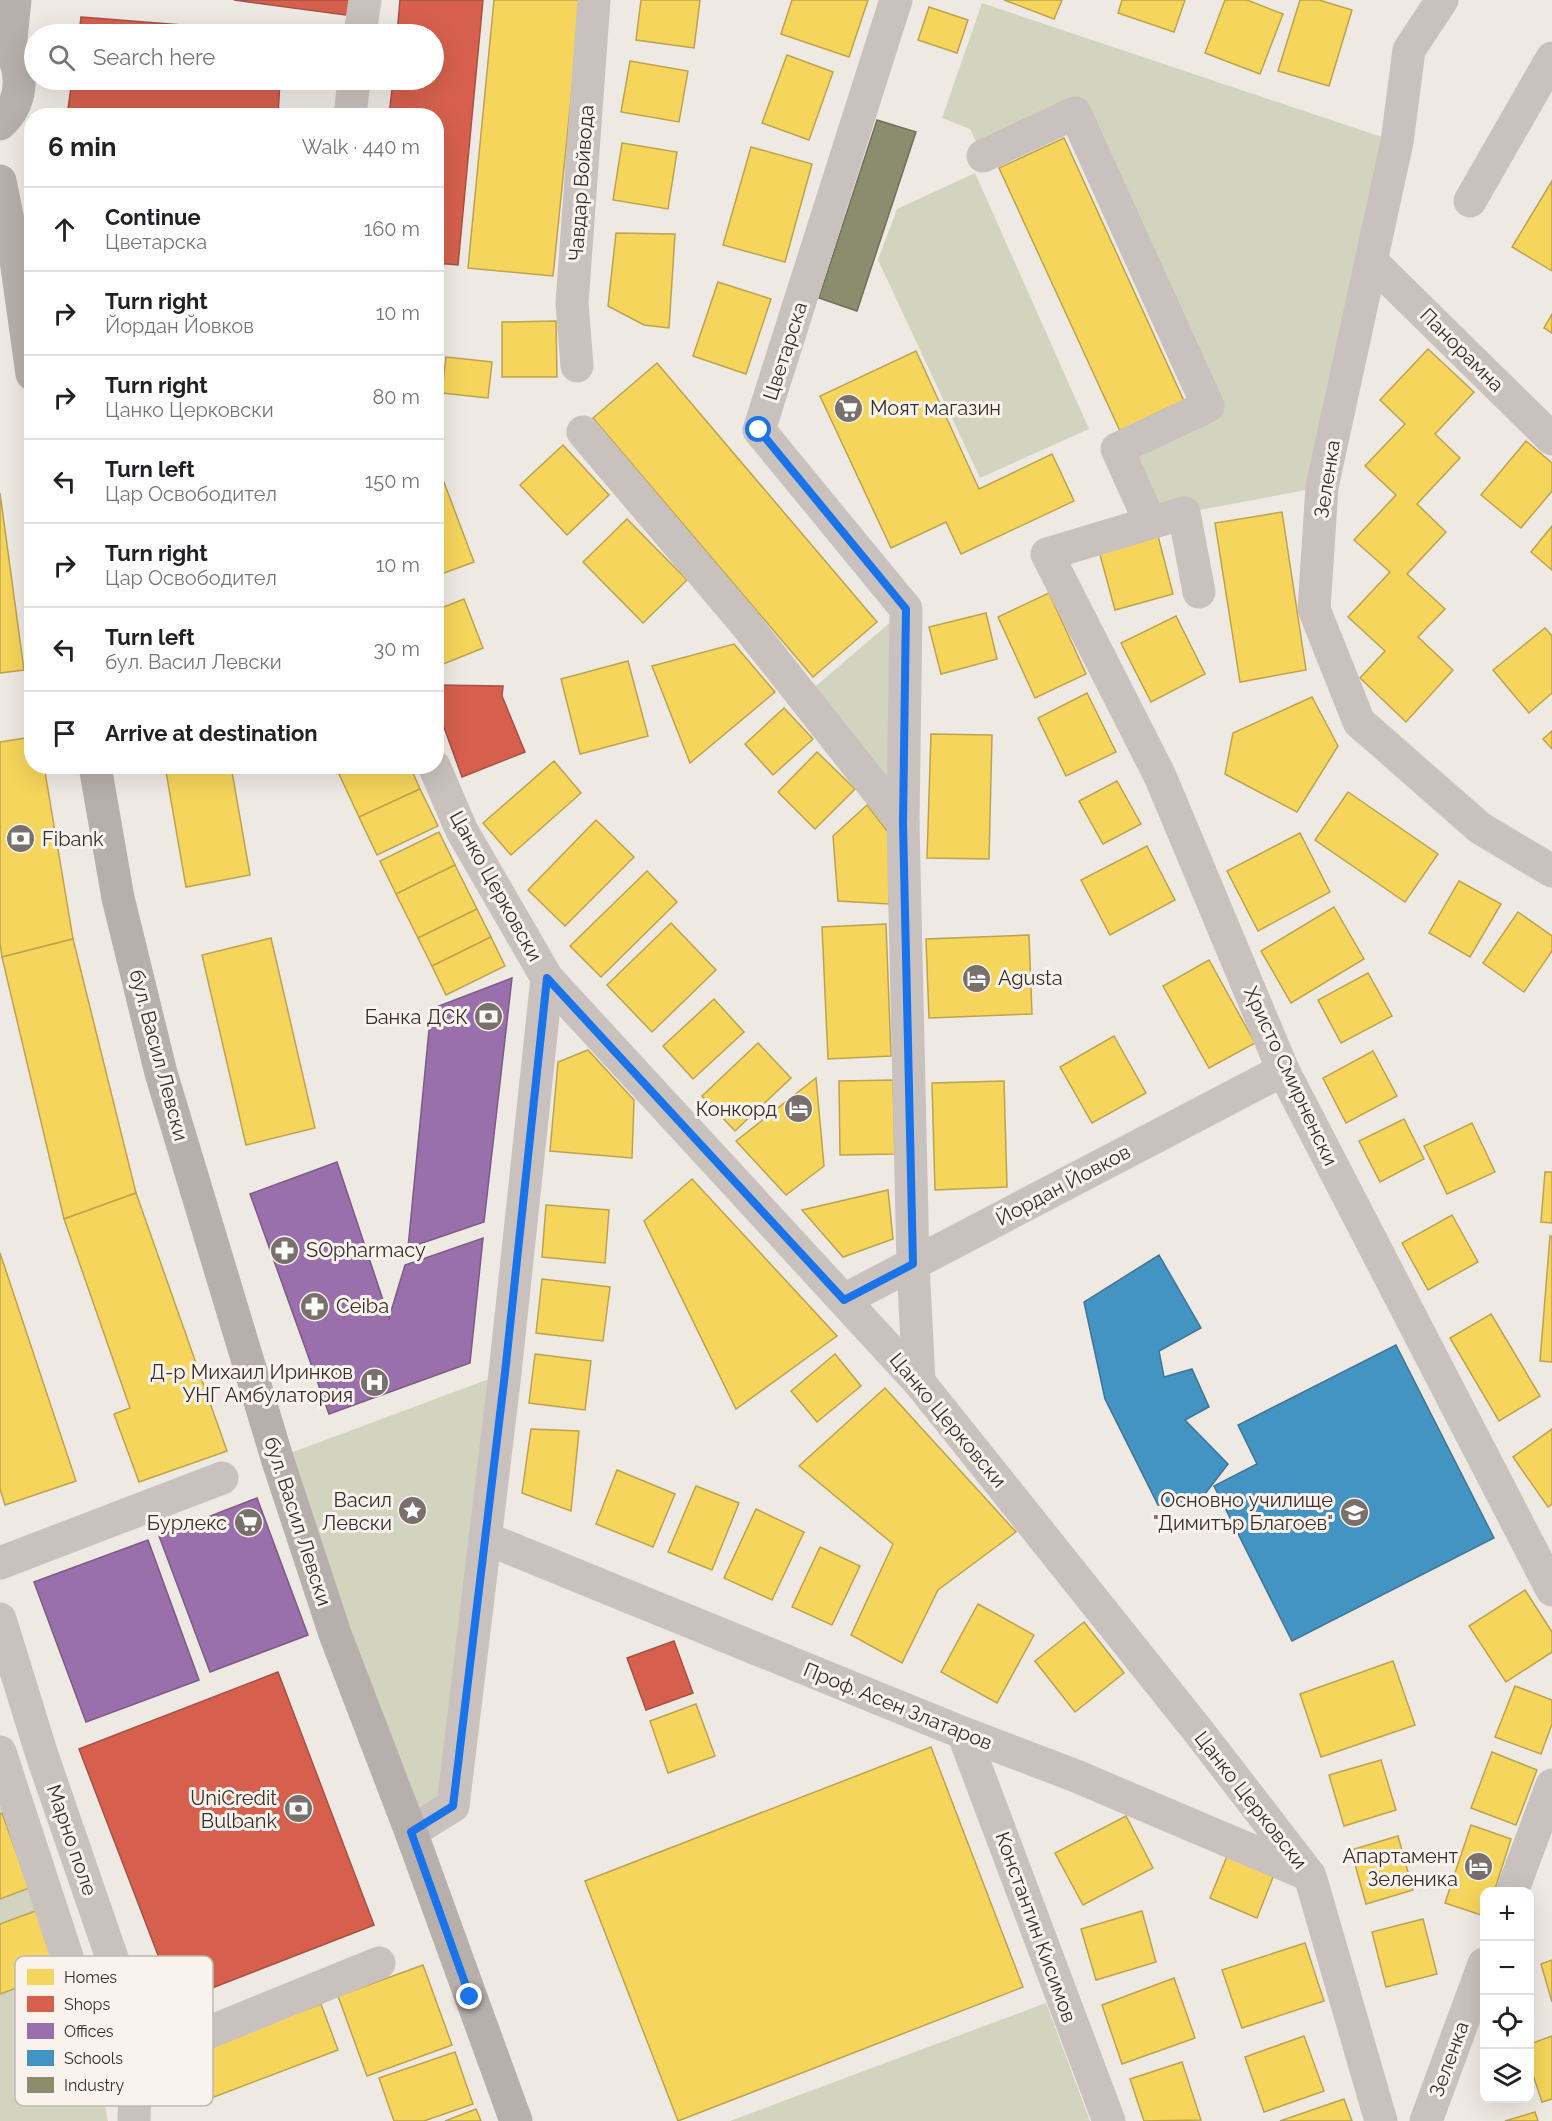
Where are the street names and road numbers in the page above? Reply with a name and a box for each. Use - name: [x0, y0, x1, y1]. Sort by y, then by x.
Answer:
- street label: Чавдар Войвода: [564, 104, 598, 262]
- street label: Цветарска: [758, 299, 812, 403]
- street label: Панорамна: [1415, 303, 1509, 397]
- street label: Зеленка: [1309, 438, 1345, 520]
- street label: Цанко Церковски: [445, 806, 547, 966]
- street label: бул. Васил Левски: [125, 967, 193, 1143]
- street label: Христо Смирненски: [1239, 983, 1343, 1169]
- street label: Йордан Йовков: [992, 1139, 1134, 1231]
- street label: Цанко Церковски: [885, 1348, 1011, 1492]
- street label: бул. Васил Левски: [259, 1433, 337, 1609]
- street label: Проф. Асен Златаров: [800, 1657, 996, 1755]
- street label: Цанко Церковски: [1190, 1726, 1312, 1874]
- street label: Марно поле: [42, 1781, 102, 1899]
- street label: Константин Кисимов: [990, 1829, 1082, 2025]
- street label: Зеленка: [1424, 2018, 1474, 2100]

